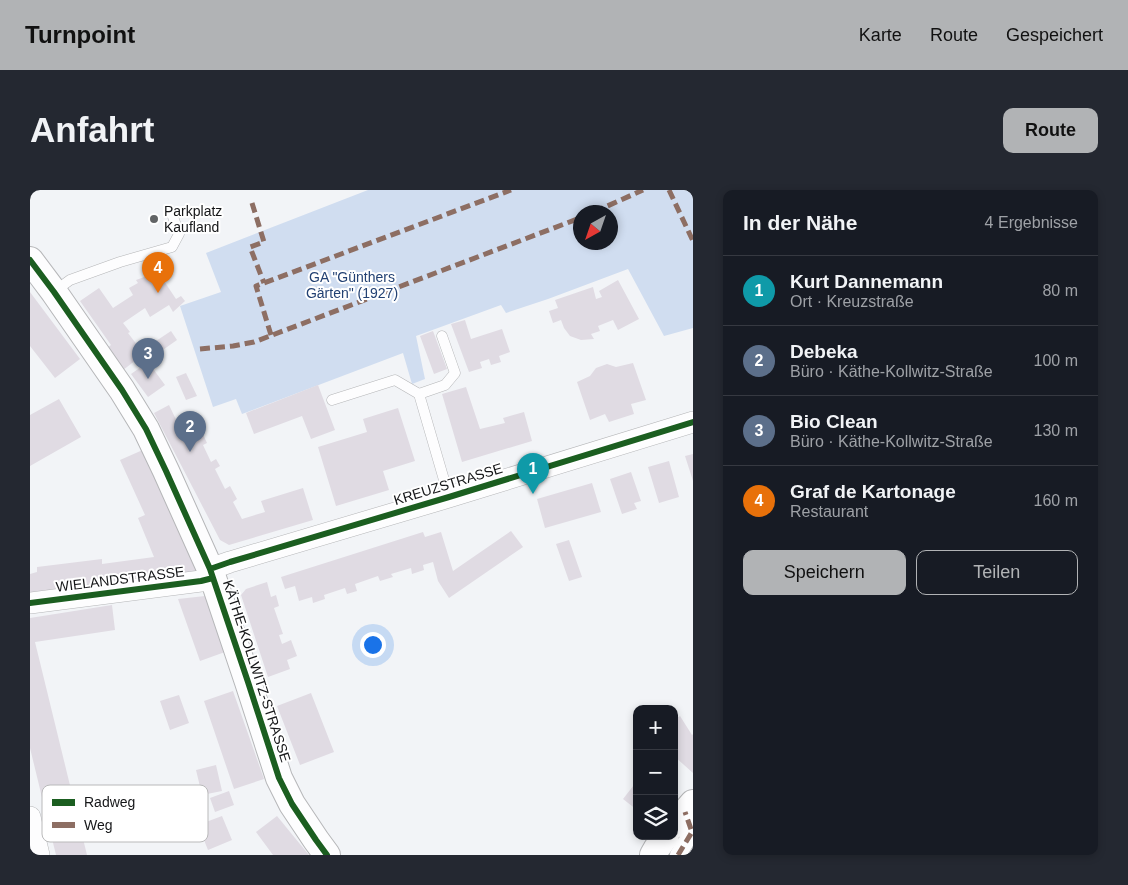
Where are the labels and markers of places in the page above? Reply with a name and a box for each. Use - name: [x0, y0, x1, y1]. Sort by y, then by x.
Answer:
- place label: Parkplatz Kaufland: [164, 203, 222, 235]
- marker: Parkplatz Kaufland: [148, 213, 160, 225]
- pin: 4: [142, 252, 174, 293]
- pin: 3: [132, 338, 164, 379]
- pin: 2: [174, 411, 206, 452]
- pin: 1: [517, 453, 549, 494]

